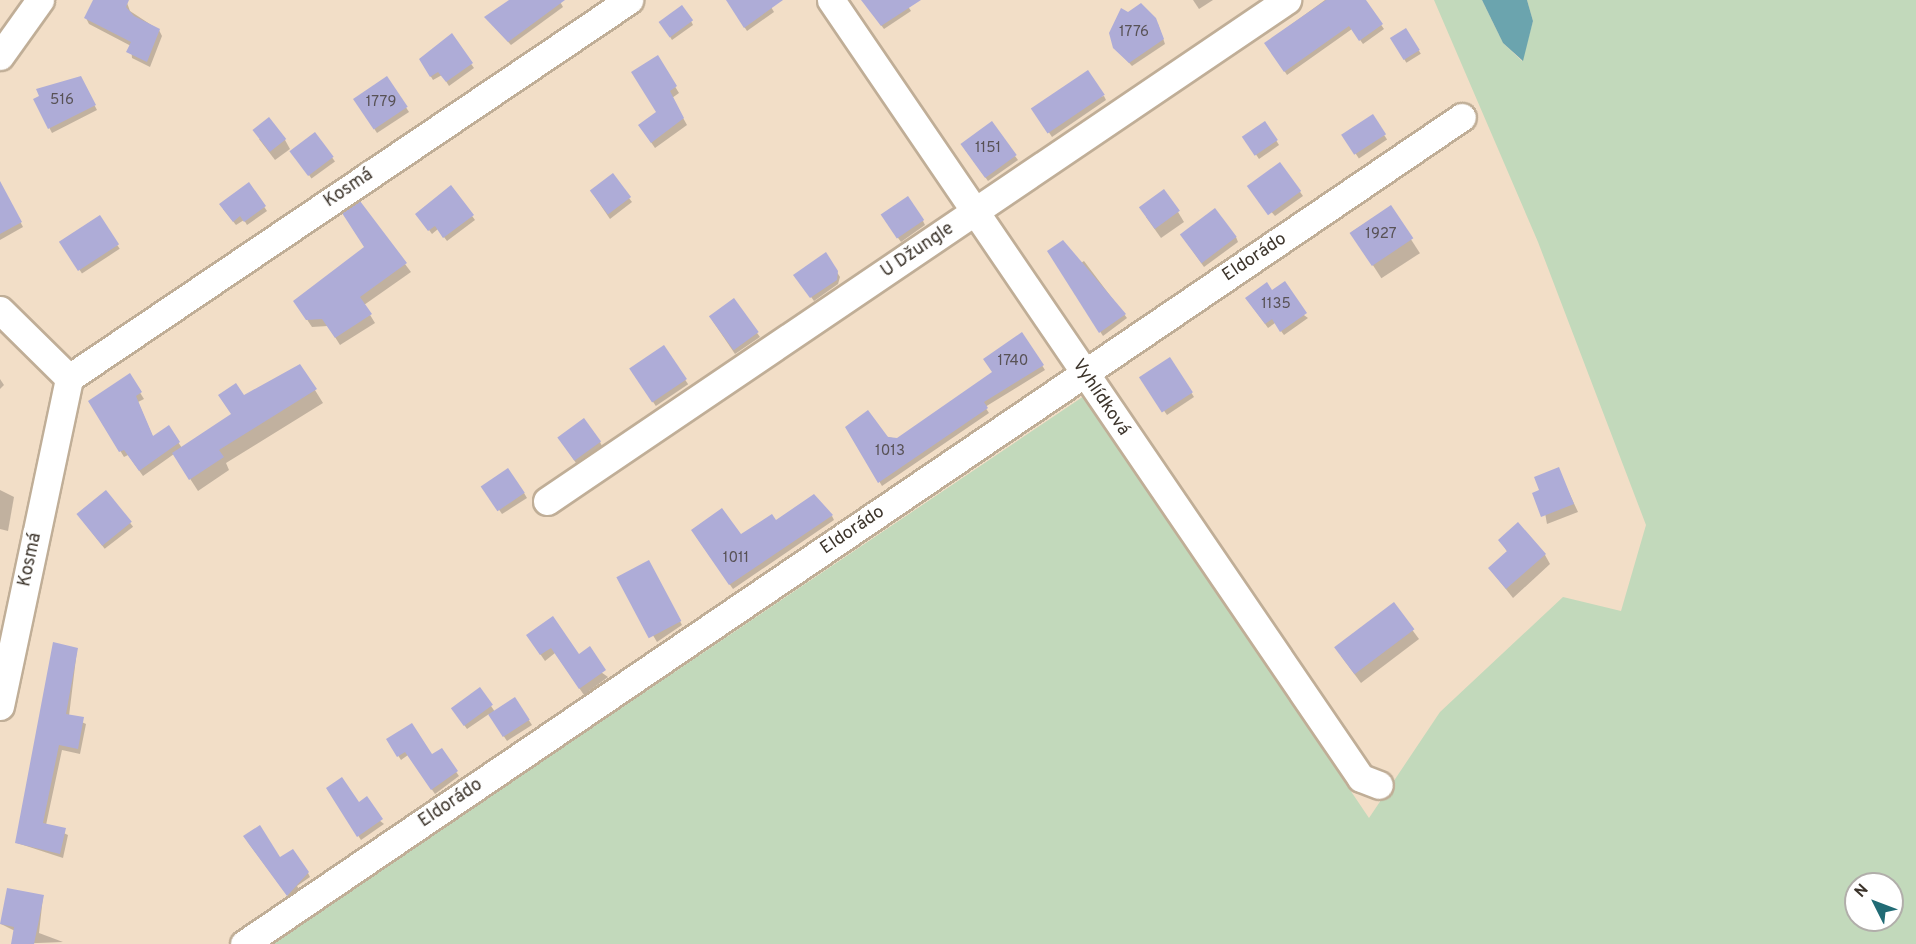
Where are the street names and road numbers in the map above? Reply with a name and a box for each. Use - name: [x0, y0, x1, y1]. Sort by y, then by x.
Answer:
- street label: Kosmá: [320, 165, 378, 213]
- street label: U Džungle: [877, 219, 959, 283]
- street label: Eldorádo: [1219, 229, 1291, 287]
- street label: Vyhlídková: [1067, 356, 1133, 440]
- street label: Eldorádo: [817, 502, 889, 560]
- street label: Kosmá: [15, 531, 47, 589]
- street label: Eldorádo: [415, 775, 487, 833]

